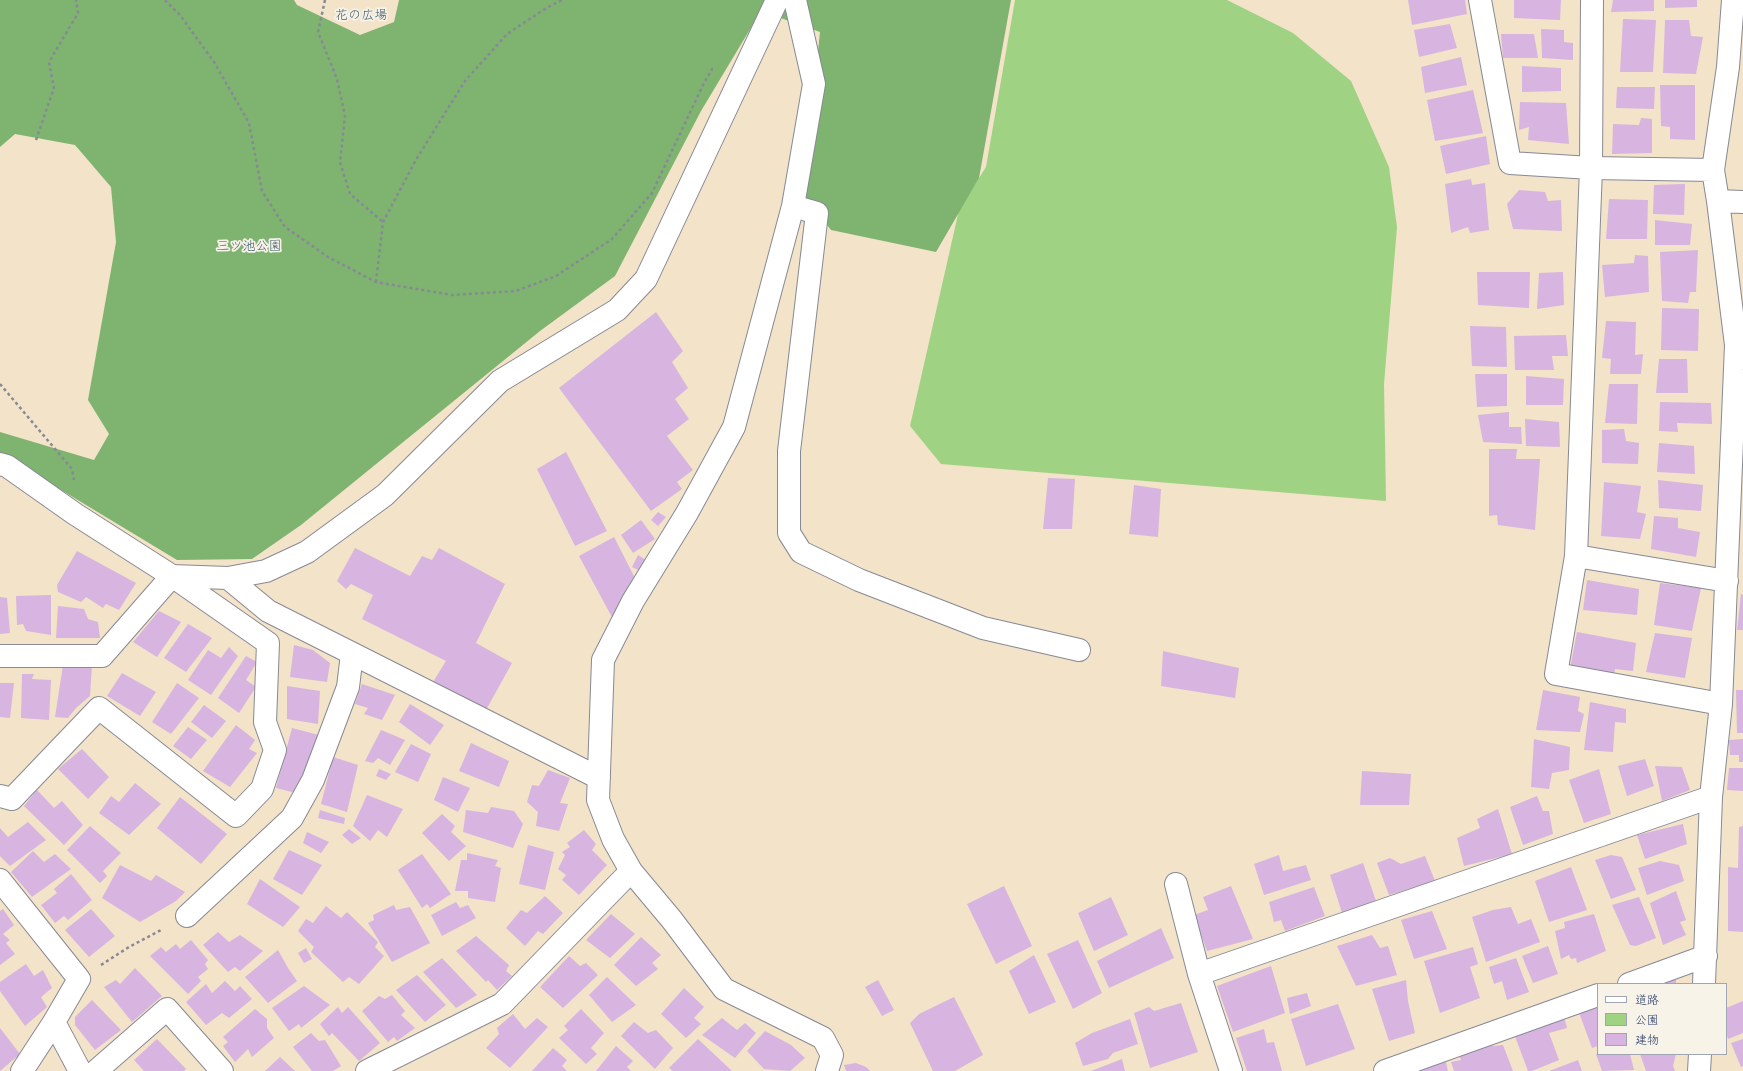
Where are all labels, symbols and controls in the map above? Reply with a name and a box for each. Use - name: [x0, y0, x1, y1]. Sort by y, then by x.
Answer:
- park label: 花の広場: [335, 9, 387, 25]
- park label: 三ツ池公園: [217, 240, 281, 256]
- legend: [1597, 983, 1727, 1055]
- text: 道路: [1635, 995, 1659, 1009]
- text: 公園: [1635, 1015, 1659, 1029]
- text: 建物: [1635, 1035, 1659, 1049]

